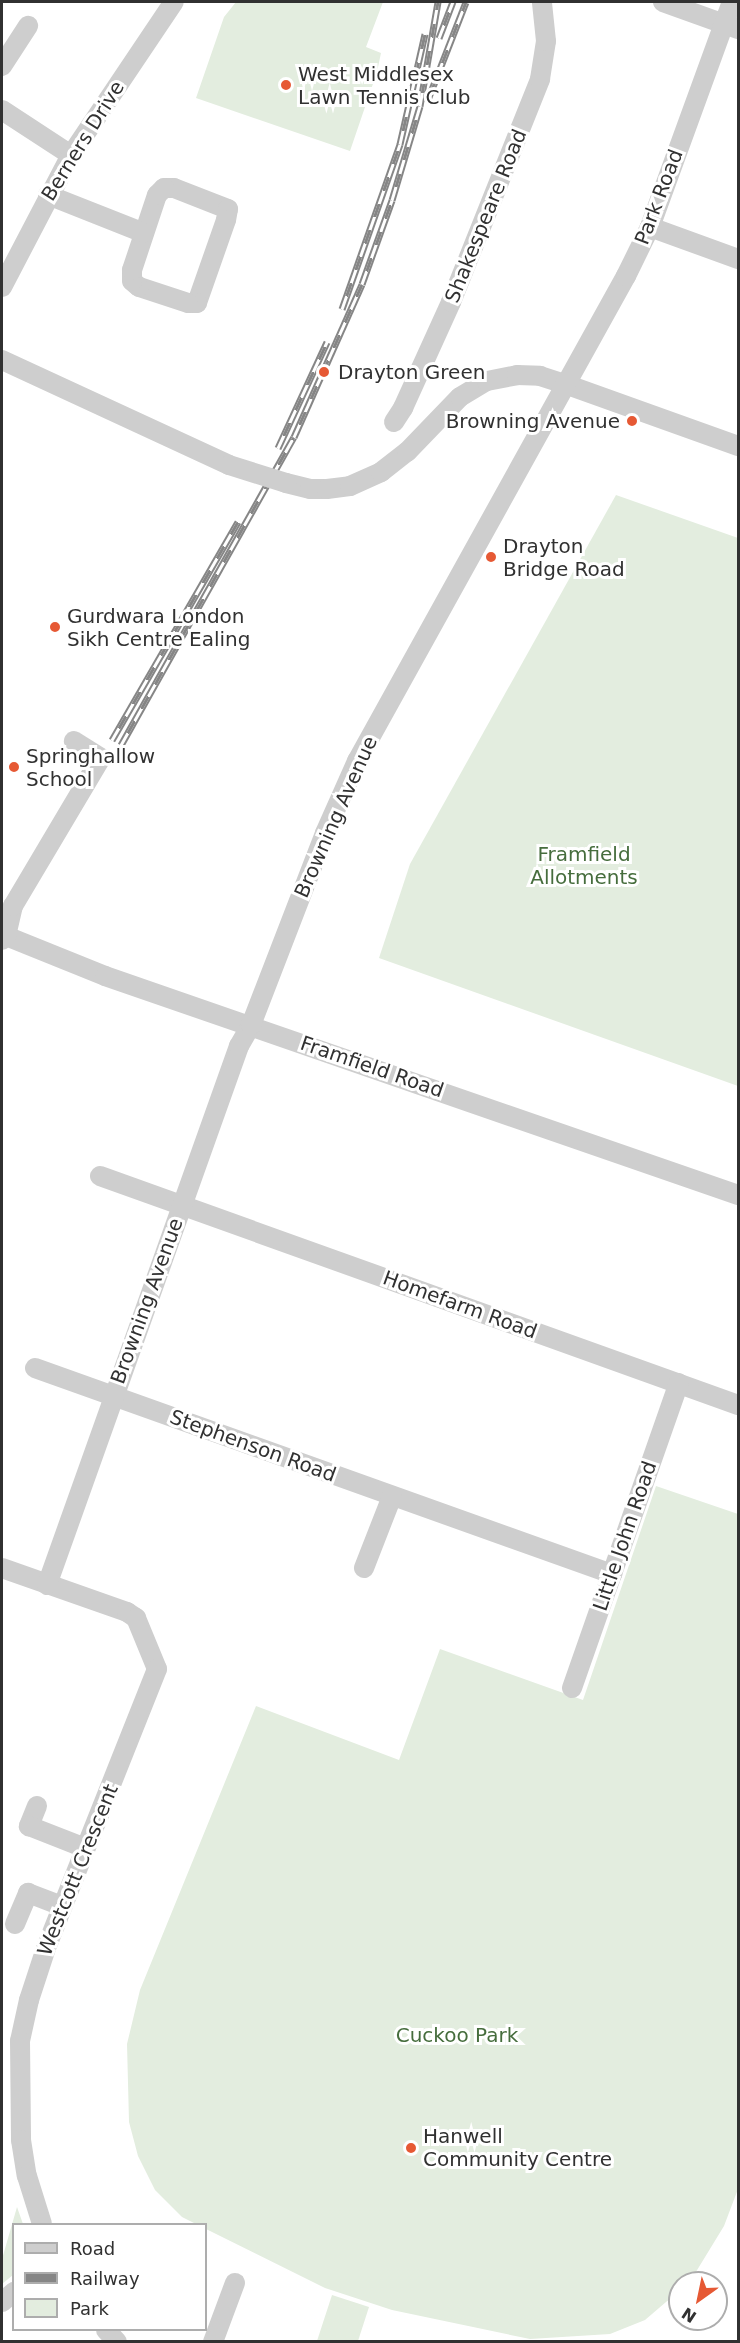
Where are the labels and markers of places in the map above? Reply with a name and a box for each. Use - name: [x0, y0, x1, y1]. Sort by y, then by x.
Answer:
- place label: West Middlesex Lawn Tennis Club: [298, 62, 470, 109]
- marker: West Middlesex Lawn Tennis Club: [279, 78, 293, 92]
- place label: Drayton Green: [338, 360, 485, 384]
- marker: Drayton Green: [315, 363, 333, 381]
- place label: Browning Avenue: [446, 409, 620, 433]
- marker: Browning Avenue: [625, 414, 639, 428]
- place label: Drayton Bridge Road: [503, 534, 625, 581]
- marker: Drayton Bridge Road: [484, 550, 498, 564]
- place label: Gurdwara London Sikh Centre Ealing: [67, 604, 250, 651]
- marker: Gurdwara London Sikh Centre Ealing: [48, 620, 62, 634]
- place label: Springhallow School: [26, 744, 155, 791]
- marker: Springhallow School: [7, 760, 21, 774]
- place label: Hanwell Community Centre: [423, 2124, 612, 2171]
- marker: Hanwell Community Centre: [404, 2141, 418, 2155]

